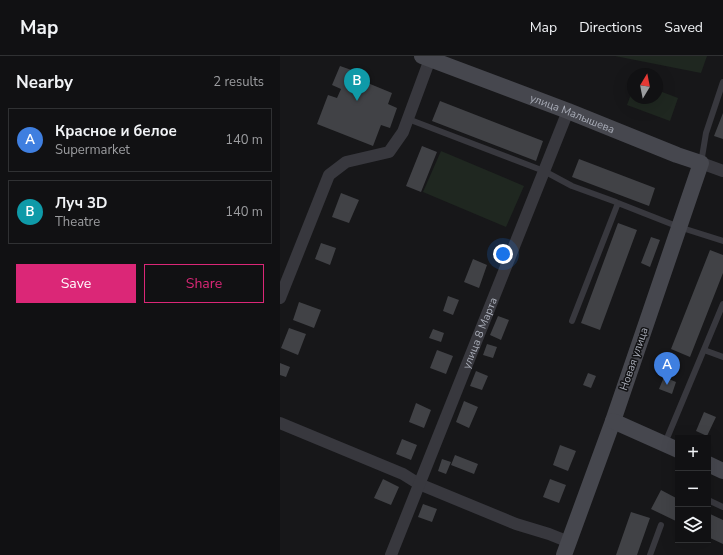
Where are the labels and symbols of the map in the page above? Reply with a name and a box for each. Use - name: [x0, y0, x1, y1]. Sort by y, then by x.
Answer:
- pin: B: [344, 68, 370, 101]
- north arrow: [627, 68, 663, 104]
- street label: улица Малышева: [528, 90, 617, 137]
- your location: [493, 244, 513, 264]
- street label: улица 8 Марта: [459, 295, 501, 371]
- street label: Новая улица: [616, 325, 652, 393]
- pin: A: [654, 352, 680, 385]

